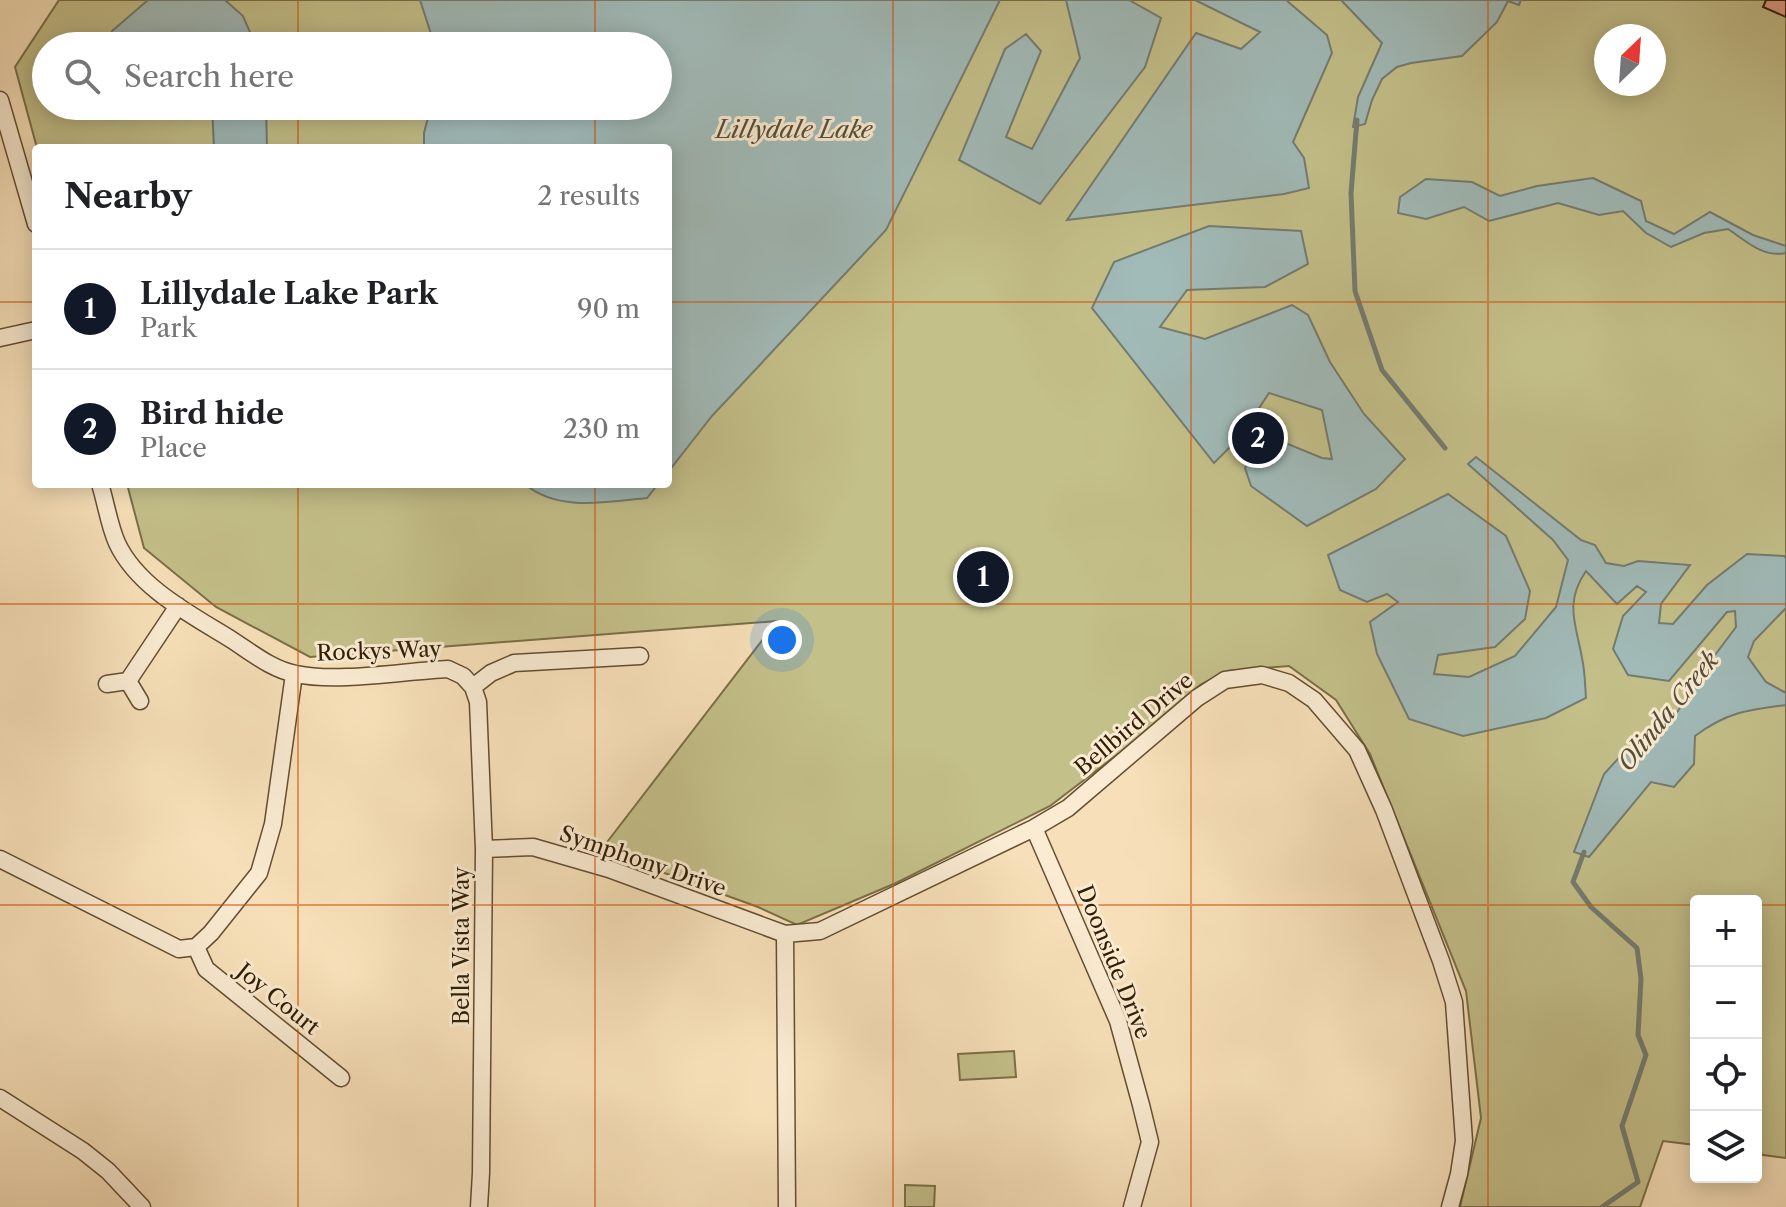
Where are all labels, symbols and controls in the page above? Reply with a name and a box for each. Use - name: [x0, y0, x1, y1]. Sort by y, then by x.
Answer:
- north arrow: [1594, 24, 1666, 96]
- search box: [32, 32, 672, 120]
- icon: search: [60, 54, 104, 98]
- text: Search here: [124, 58, 294, 95]
- water label: Lillydale Lake: [714, 115, 874, 144]
- text: Nearby: [64, 175, 192, 217]
- text: 2 results: [537, 180, 640, 212]
- text: Lillydale Lake Park: [140, 275, 438, 312]
- text: 1: [84, 293, 96, 325]
- text: 90 m: [577, 293, 640, 325]
- text: Park: [140, 312, 197, 344]
- text: Bird hide: [140, 395, 284, 432]
- pin: 2: [1232, 408, 1284, 468]
- text: 2: [82, 413, 98, 445]
- text: 230 m: [563, 413, 640, 445]
- text: Place: [140, 432, 207, 464]
- pin: 1: [957, 547, 1009, 607]
- your location: [762, 620, 802, 660]
- street label: Rockys Way: [316, 635, 443, 667]
- water label: Olinda Creek: [1611, 645, 1725, 776]
- street label: Bellbird Drive: [1069, 667, 1199, 781]
- street label: Symphony Drive: [556, 820, 730, 902]
- street label: Bella Vista Way: [448, 866, 475, 1025]
- street label: Doonside Drive: [1071, 881, 1157, 1043]
- map controls: [1690, 895, 1762, 1183]
- button: +: [1690, 895, 1762, 967]
- street label: Joy Court: [229, 956, 325, 1041]
- button: −: [1690, 967, 1762, 1039]
- button: locate: [1690, 1039, 1762, 1111]
- button: layers: [1690, 1111, 1762, 1183]

